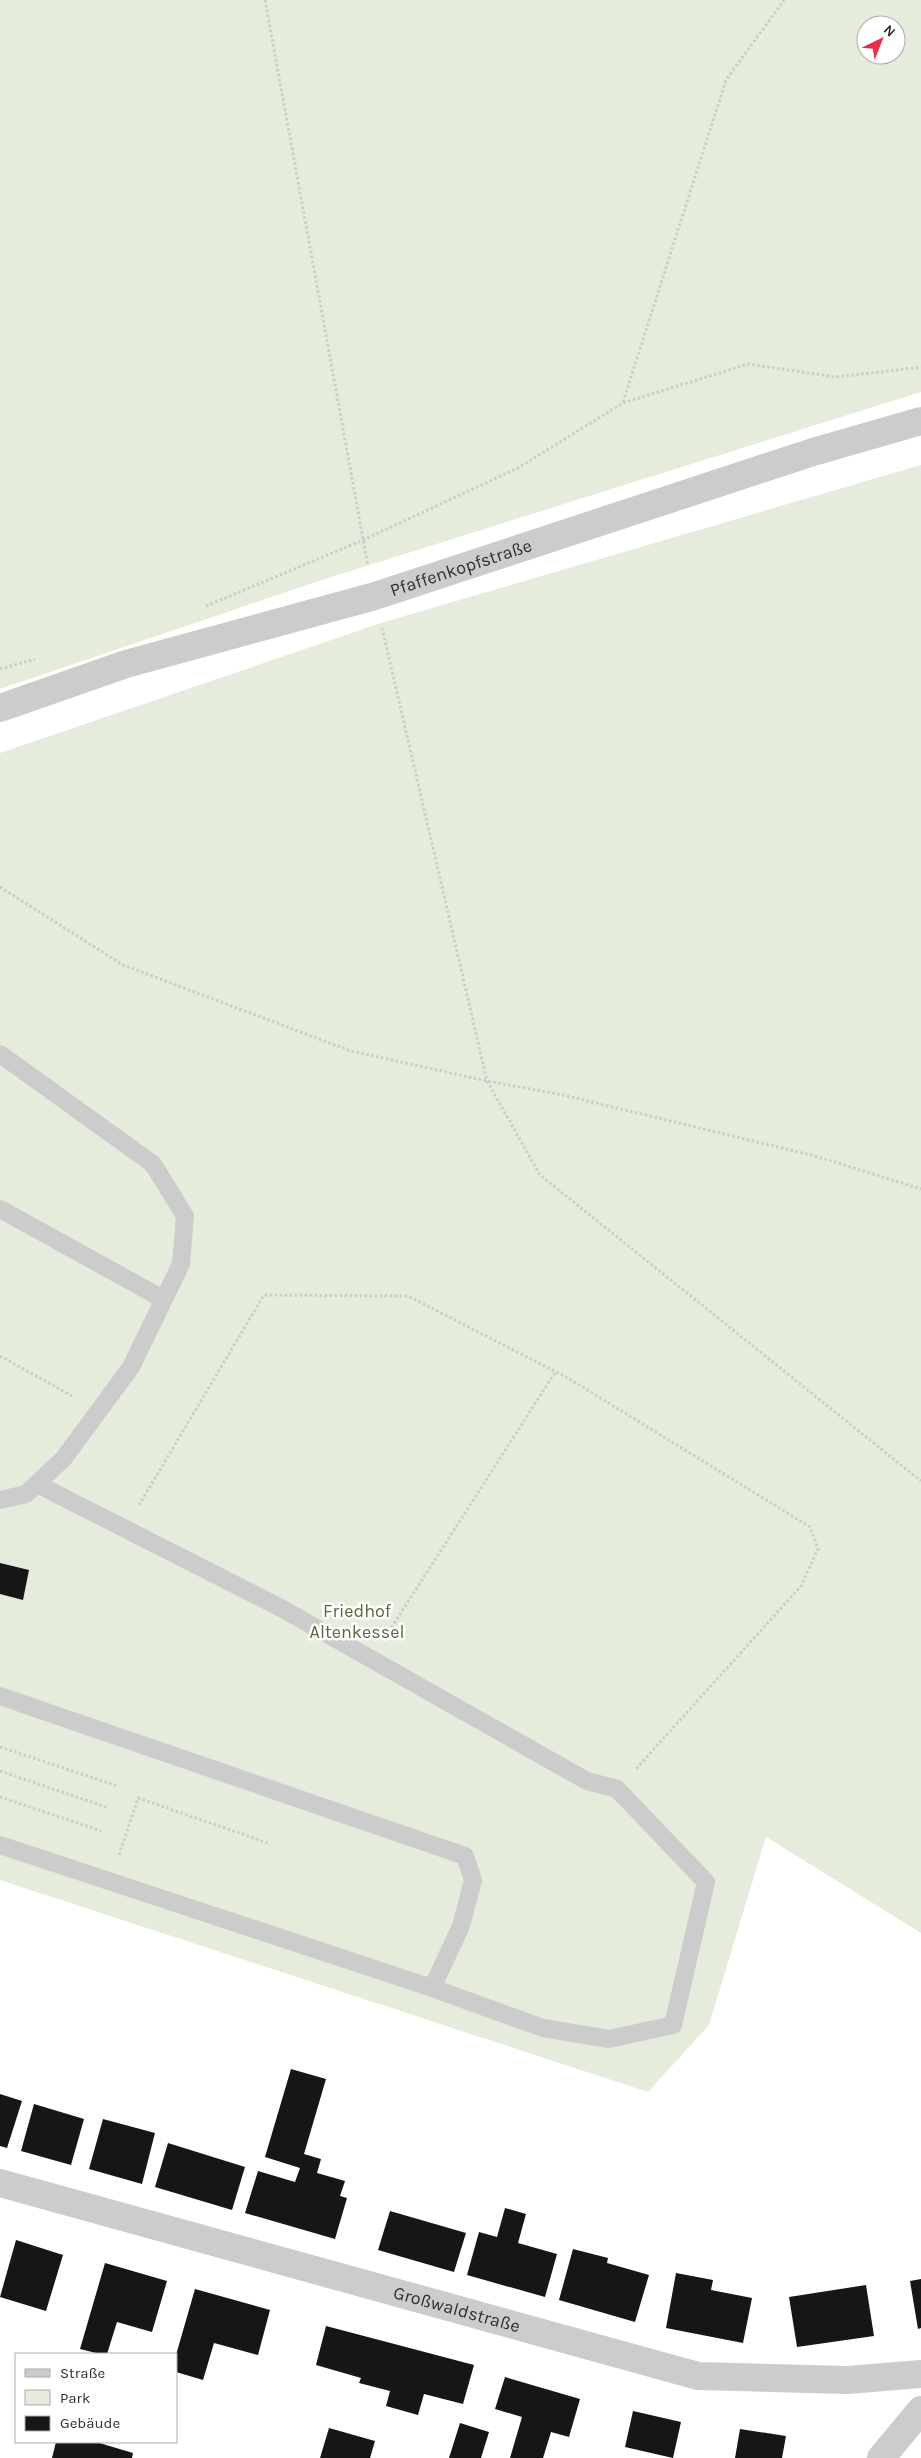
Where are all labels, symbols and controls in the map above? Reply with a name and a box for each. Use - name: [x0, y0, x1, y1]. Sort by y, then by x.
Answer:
- north arrow: [856, 15, 906, 65]
- text: N: [880, 21, 899, 41]
- street label: Pfaffenkopfstraße: [387, 534, 535, 601]
- park label: Friedhof Altenkessel: [310, 1600, 404, 1643]
- street label: Großwaldstraße: [391, 2281, 523, 2337]
- legend: [15, 2353, 178, 2443]
- text: Straße: [60, 2364, 105, 2382]
- text: Park: [60, 2389, 90, 2407]
- text: Gebäude: [60, 2414, 120, 2432]

